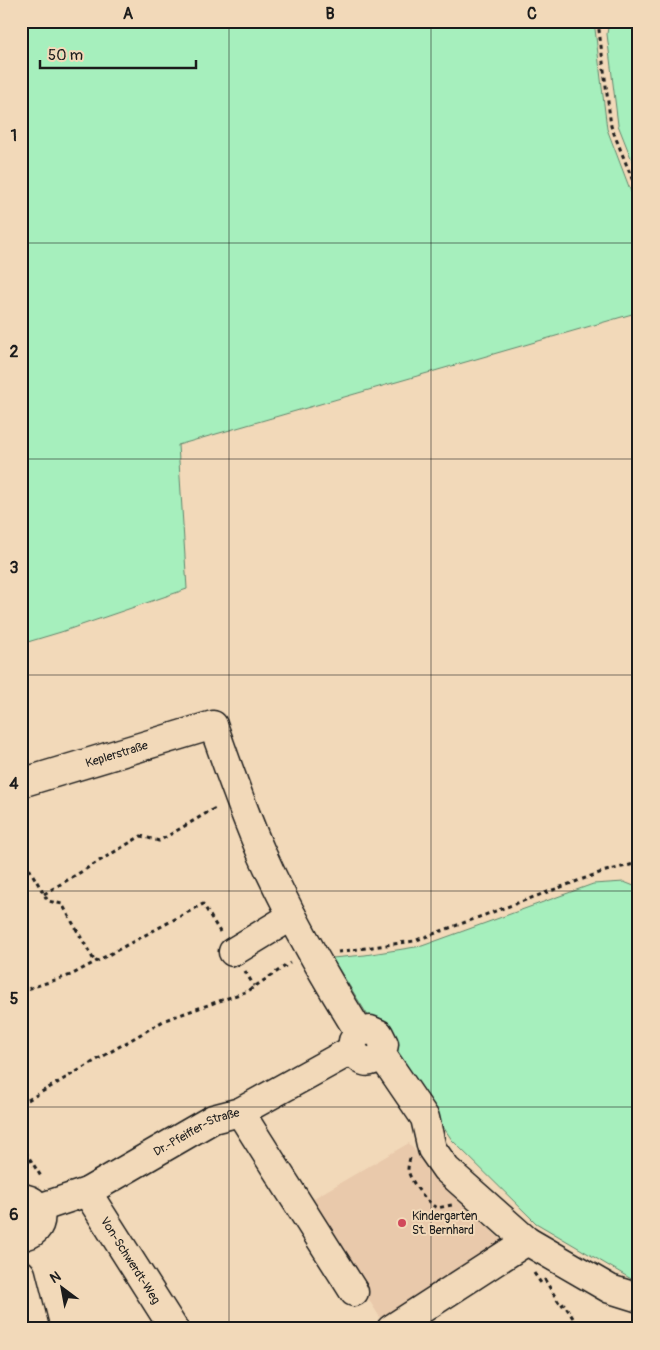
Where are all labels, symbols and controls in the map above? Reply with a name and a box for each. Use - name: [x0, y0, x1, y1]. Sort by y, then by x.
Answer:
- text: A: [123, 4, 134, 24]
- text: B: [325, 4, 335, 24]
- text: C: [527, 4, 537, 24]
- scale bar: [40, 38, 196, 70]
- text: 50 m: [48, 46, 83, 65]
- text: 1: [11, 126, 17, 146]
- text: 2: [10, 342, 19, 362]
- text: 3: [10, 558, 19, 578]
- street label: Keplerstraße: [84, 738, 150, 771]
- text: 4: [9, 774, 19, 794]
- text: 5: [10, 989, 19, 1009]
- street label: Dr.-Pfeiffer-Straße: [151, 1105, 241, 1159]
- text: 6: [9, 1205, 19, 1225]
- place label: Kindergarten St. Bernhard: [412, 1209, 478, 1238]
- street label: Von-Schwerdt-Weg: [97, 1214, 164, 1307]
- marker: Kindergarten St. Bernhard: [396, 1217, 408, 1229]
- north arrow: [38, 1262, 88, 1312]
- text: N: [47, 1268, 64, 1287]

